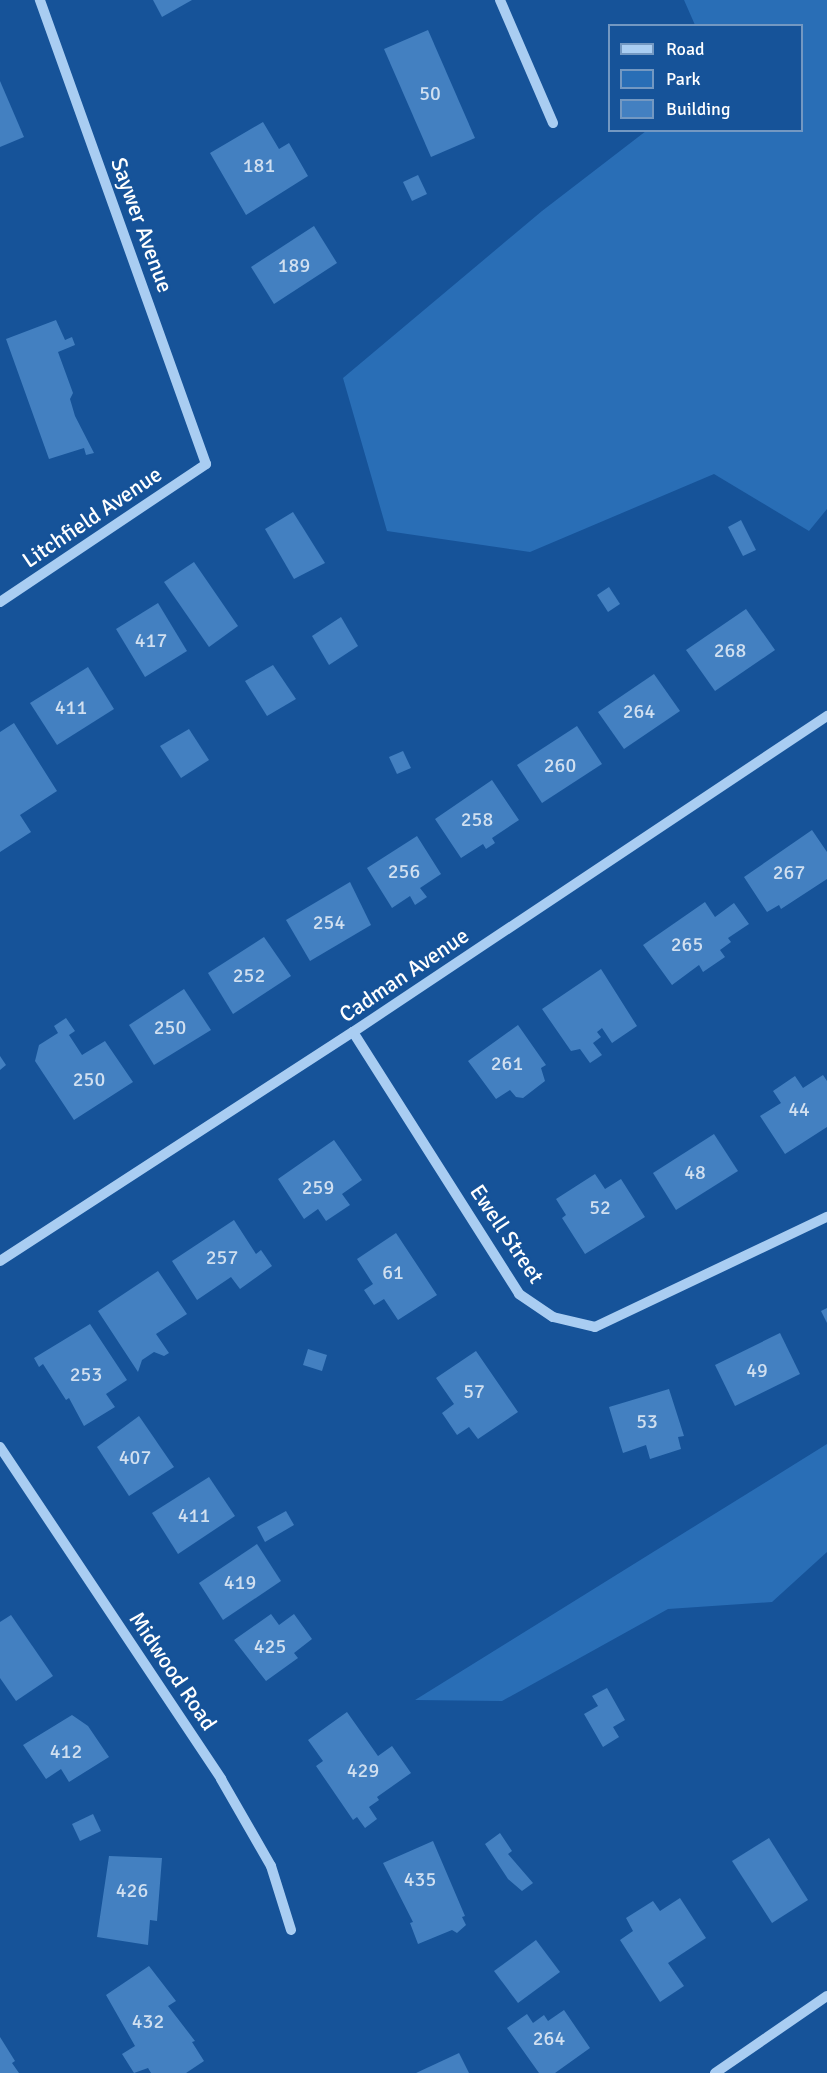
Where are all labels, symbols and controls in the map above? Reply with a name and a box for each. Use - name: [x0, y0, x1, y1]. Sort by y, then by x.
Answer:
- legend: [608, 24, 803, 132]
- text: Road: [666, 38, 705, 60]
- text: Park: [666, 68, 701, 90]
- house number: 50: [419, 81, 441, 105]
- text: Building: [666, 98, 730, 120]
- house number: 181: [243, 153, 275, 177]
- street label: Saywer Avenue: [105, 154, 179, 296]
- house number: 189: [278, 253, 310, 277]
- street label: Litchfield Avenue: [17, 461, 167, 573]
- house number: 417: [135, 628, 167, 652]
- house number: 268: [714, 638, 746, 662]
- house number: 411: [55, 695, 87, 719]
- house number: 264: [623, 699, 655, 723]
- house number: 260: [544, 753, 576, 777]
- house number: 258: [461, 807, 493, 831]
- house number: 256: [388, 859, 420, 883]
- house number: 267: [773, 860, 805, 884]
- house number: 254: [313, 910, 345, 934]
- street label: Cadman Avenue: [334, 922, 474, 1028]
- house number: 265: [671, 932, 703, 956]
- house number: 252: [233, 963, 265, 987]
- house number: 250: [154, 1015, 186, 1039]
- house number: 261: [491, 1051, 523, 1075]
- house number: 250: [73, 1067, 105, 1091]
- house number: 44: [788, 1097, 810, 1121]
- house number: 48: [684, 1160, 706, 1184]
- house number: 259: [302, 1175, 334, 1199]
- street label: Ewell Street: [464, 1180, 550, 1288]
- house number: 52: [589, 1195, 611, 1219]
- house number: 257: [206, 1245, 238, 1269]
- house number: 61: [382, 1260, 404, 1284]
- house number: 49: [746, 1358, 768, 1382]
- house number: 253: [70, 1362, 102, 1386]
- house number: 57: [463, 1379, 485, 1403]
- house number: 53: [636, 1409, 658, 1433]
- house number: 407: [119, 1445, 151, 1469]
- house number: 411: [178, 1503, 210, 1527]
- house number: 419: [224, 1570, 256, 1594]
- street label: Midwood Road: [124, 1607, 222, 1735]
- house number: 425: [254, 1634, 286, 1658]
- house number: 412: [50, 1739, 82, 1763]
- house number: 429: [347, 1758, 379, 1782]
- house number: 435: [404, 1867, 436, 1891]
- house number: 426: [116, 1878, 148, 1902]
- house number: 432: [132, 2009, 164, 2033]
- house number: 264: [533, 2026, 565, 2050]

